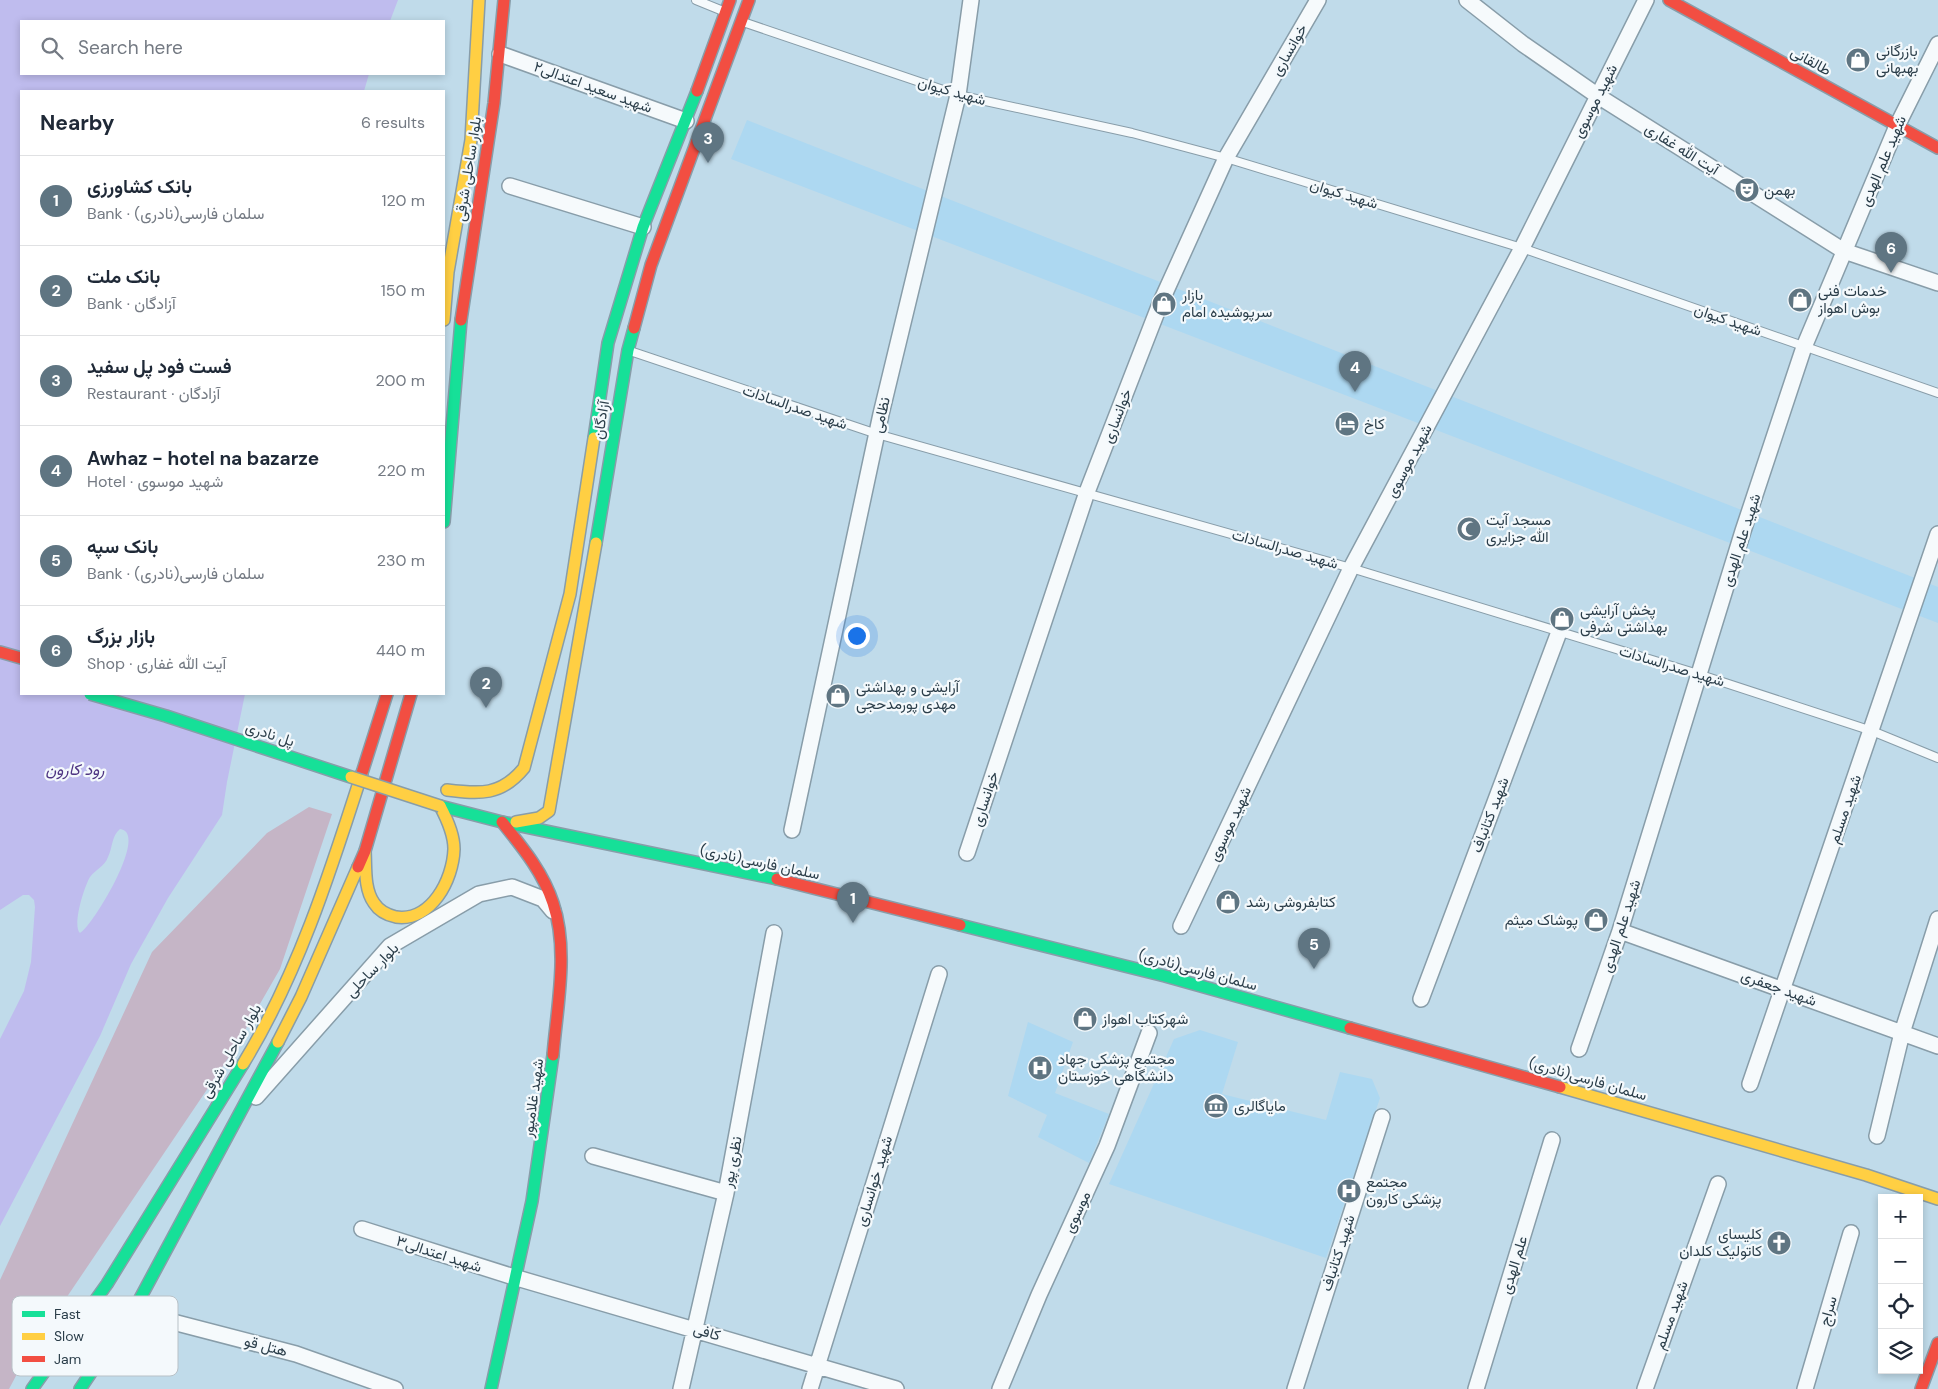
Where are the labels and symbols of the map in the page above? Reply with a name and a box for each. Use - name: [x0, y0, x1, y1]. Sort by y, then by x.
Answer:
- street label: خوانساری: [1266, 20, 1312, 80]
- place label: بازرگانی بهبهانی: [1876, 41, 1919, 78]
- street label: طالقانی: [1787, 42, 1835, 80]
- shop icon: بازرگانی بهبهانی: [1845, 47, 1871, 73]
- street label: شهید سعید اعتدالی۲: [531, 56, 655, 118]
- street label: شهید موسوی: [1568, 60, 1622, 141]
- street label: شهید کیوان: [916, 72, 989, 110]
- street label: شهید علم الهدی: [1855, 112, 1911, 209]
- street label: بلوار ساحلی شرقی: [450, 115, 486, 223]
- street label: آیت الله غفاری: [1641, 118, 1724, 181]
- pin: 3: [692, 122, 724, 163]
- street label: شهید کیوان: [1308, 174, 1381, 214]
- theatre icon: بهمن: [1734, 177, 1760, 203]
- place label: بهمن: [1764, 180, 1795, 200]
- pin: 6: [1875, 232, 1907, 273]
- place label: خدمات فنی بوش اهواز: [1817, 281, 1887, 318]
- place label: بازار سرپوشیده امام: [1181, 285, 1272, 322]
- shop icon: خدمات فنی بوش اهواز: [1787, 287, 1813, 313]
- shop icon: بازار سرپوشیده امام: [1151, 291, 1177, 317]
- street label: شهید کیوان: [1692, 299, 1764, 341]
- pin: 4: [1339, 351, 1371, 392]
- street label: شهید صدرالسادات: [740, 380, 850, 434]
- street label: خوانساری: [1097, 386, 1137, 446]
- street label: نظامی: [867, 395, 895, 435]
- street label: آزادگان: [588, 398, 614, 441]
- hotel icon: کاخ: [1334, 411, 1360, 437]
- place label: کاخ: [1364, 414, 1385, 435]
- street label: شهید موسوی: [1381, 421, 1437, 501]
- street label: شهید علم الهدی: [1717, 491, 1765, 589]
- place label: مسجد آیت الله جزایری: [1486, 510, 1551, 547]
- mosque icon: مسجد آیت الله جزایری: [1456, 516, 1482, 542]
- street label: شهید صدرالسادات: [1230, 524, 1341, 574]
- place label: پخش آرایشی بهداشتی شرفی: [1580, 600, 1667, 637]
- shop icon: پخش آرایشی بهداشتی شرفی: [1549, 606, 1575, 632]
- your location: [844, 623, 870, 649]
- street label: شهید صدرالسادات: [1617, 640, 1727, 692]
- pin: 2: [470, 667, 502, 708]
- place label: آرایشی و بهداشتی مهدی پورمدحجی: [856, 677, 961, 714]
- shop icon: آرایشی و بهداشتی مهدی پورمدحجی: [825, 683, 851, 709]
- street label: پل نادری: [243, 717, 297, 751]
- water label: رود کارون: [46, 759, 105, 780]
- street label: خوانساری: [967, 769, 1003, 829]
- street label: شهید مسلم: [1824, 772, 1866, 846]
- street label: شهید کتانباف: [1466, 774, 1514, 856]
- street label: شهید موسوی: [1204, 783, 1256, 865]
- street label: سلمان فارسی(نادری): [698, 840, 822, 884]
- street label: شهید علم الهدی: [1597, 877, 1645, 975]
- pin: 1: [837, 882, 869, 923]
- shop icon: کتابفروشی رشد: [1215, 889, 1241, 915]
- place label: کتابفروشی رشد: [1246, 892, 1336, 912]
- shop icon: پوشاک میثم: [1583, 907, 1609, 933]
- place label: پوشاک میثم: [1505, 910, 1578, 930]
- pin: 5: [1298, 928, 1330, 969]
- street label: بلوار ساحلی: [341, 938, 403, 1002]
- street label: سلمان فارسی(نادری): [1137, 945, 1260, 995]
- street label: شهید جعفری: [1738, 965, 1820, 1011]
- street label: بلوار ساحلی شرقی: [196, 1000, 266, 1102]
- shop icon: شهرکتاب اهواز: [1072, 1006, 1098, 1032]
- place label: شهرکتاب اهواز: [1101, 1009, 1188, 1029]
- place label: مجتمع پزشکی جهاد دانشگاهی خوزستان: [1058, 1049, 1175, 1086]
- street label: سلمان فارسی(نادری): [1527, 1053, 1649, 1105]
- hospital icon: مجتمع پزشکی جهاد دانشگاهی خوزستان: [1027, 1055, 1053, 1081]
- street label: شهید غلامپور: [517, 1057, 548, 1140]
- museum icon: مایاگالری: [1203, 1093, 1229, 1119]
- place label: مایاگالری: [1234, 1096, 1286, 1116]
- street label: شهید خوانساری: [851, 1133, 897, 1229]
- street label: نظری پور: [717, 1135, 747, 1190]
- place label: مجتمع پزشکی کارون: [1366, 1172, 1441, 1209]
- hospital icon: مجتمع پزشکی کارون: [1336, 1178, 1362, 1204]
- street label: موسوی: [1059, 1188, 1095, 1236]
- street label: شهید کتانباف: [1316, 1212, 1360, 1294]
- place label: کلیسای کاتولیک کلدان: [1679, 1224, 1762, 1261]
- church icon: کلیسای کاتولیک کلدان: [1766, 1230, 1792, 1256]
- street label: شهید اعتدالی۳: [394, 1231, 484, 1277]
- street label: علم الهدی: [1496, 1233, 1532, 1297]
- street label: شهید مسلم: [1649, 1278, 1693, 1352]
- street label: سراج: [1814, 1294, 1843, 1329]
- legend: [12, 1296, 178, 1376]
- text: Fast: [54, 1305, 81, 1323]
- street label: کافی: [691, 1318, 723, 1346]
- text: Slow: [54, 1327, 84, 1345]
- street label: هتل قو: [242, 1331, 290, 1361]
- text: Jam: [54, 1350, 81, 1368]

